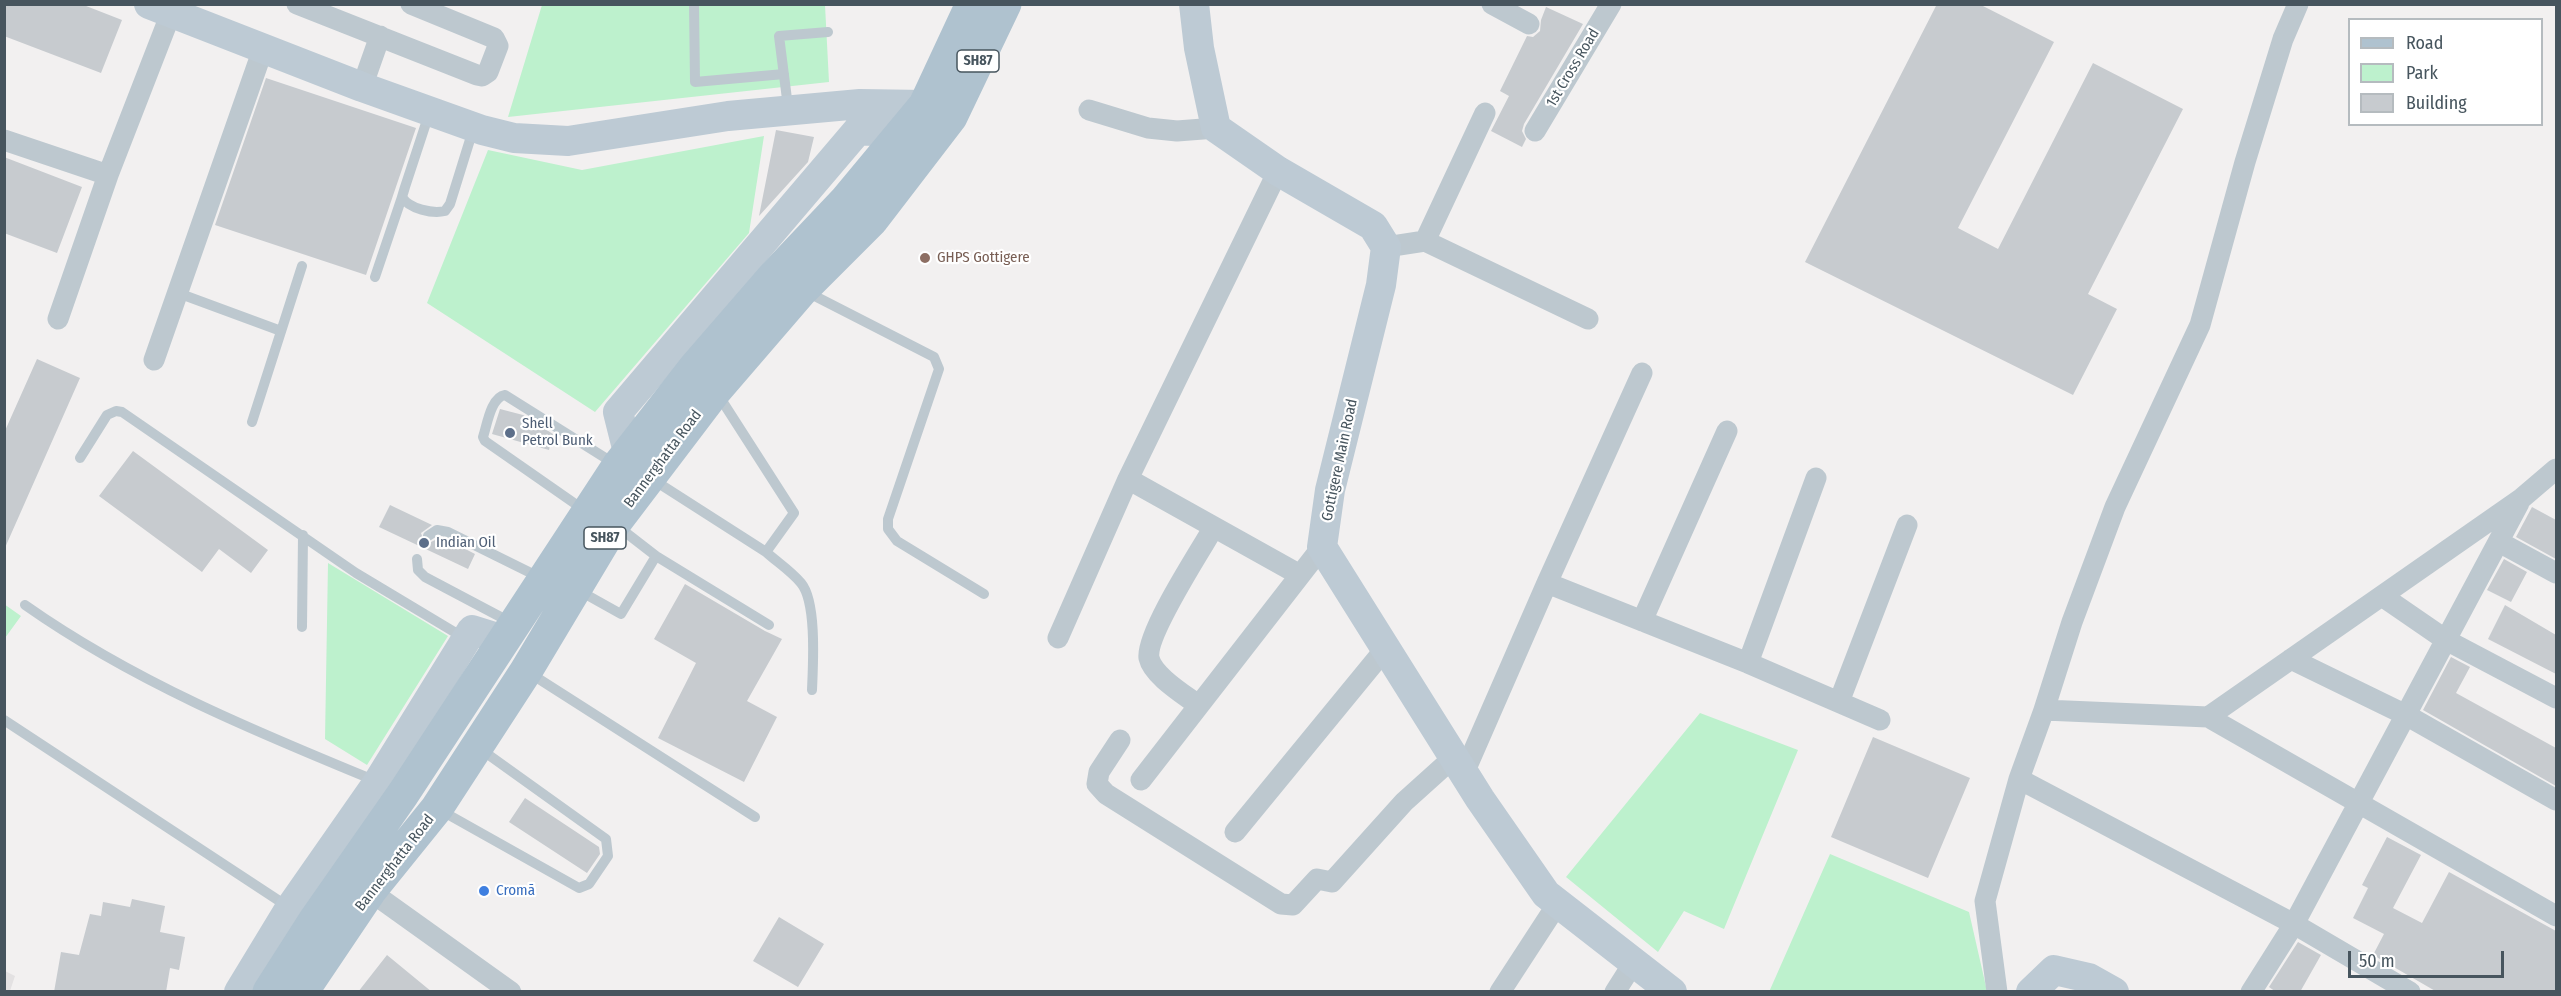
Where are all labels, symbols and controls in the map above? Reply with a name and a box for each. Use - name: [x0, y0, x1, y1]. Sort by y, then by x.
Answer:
- legend: [2348, 18, 2543, 126]
- street label: 1st Cross Road: [1543, 26, 1603, 110]
- text: Road: [2406, 32, 2443, 54]
- road number: SH87: [957, 50, 999, 72]
- text: Park: [2406, 62, 2438, 84]
- text: Building: [2406, 92, 2467, 114]
- place label: GHPS Gottigere: [937, 249, 1030, 267]
- marker: GHPS Gottigere: [918, 251, 932, 265]
- street label: Gottigere Main Road: [1318, 397, 1362, 523]
- street label: Bannerghatta Road: [620, 407, 706, 511]
- place label: Shell Petrol Bunk: [522, 415, 593, 450]
- marker: Shell Petrol Bunk: [503, 426, 517, 440]
- road number: SH87: [584, 527, 626, 549]
- place label: Indian Oil: [436, 534, 496, 552]
- marker: Indian Oil: [417, 536, 431, 550]
- street label: Bannerghatta Road: [352, 811, 438, 915]
- place label: Cromā: [496, 882, 535, 900]
- marker: Cromā: [477, 884, 491, 898]
- scale bar: [2351, 939, 2507, 977]
- text: 50 m: [2359, 950, 2395, 972]

